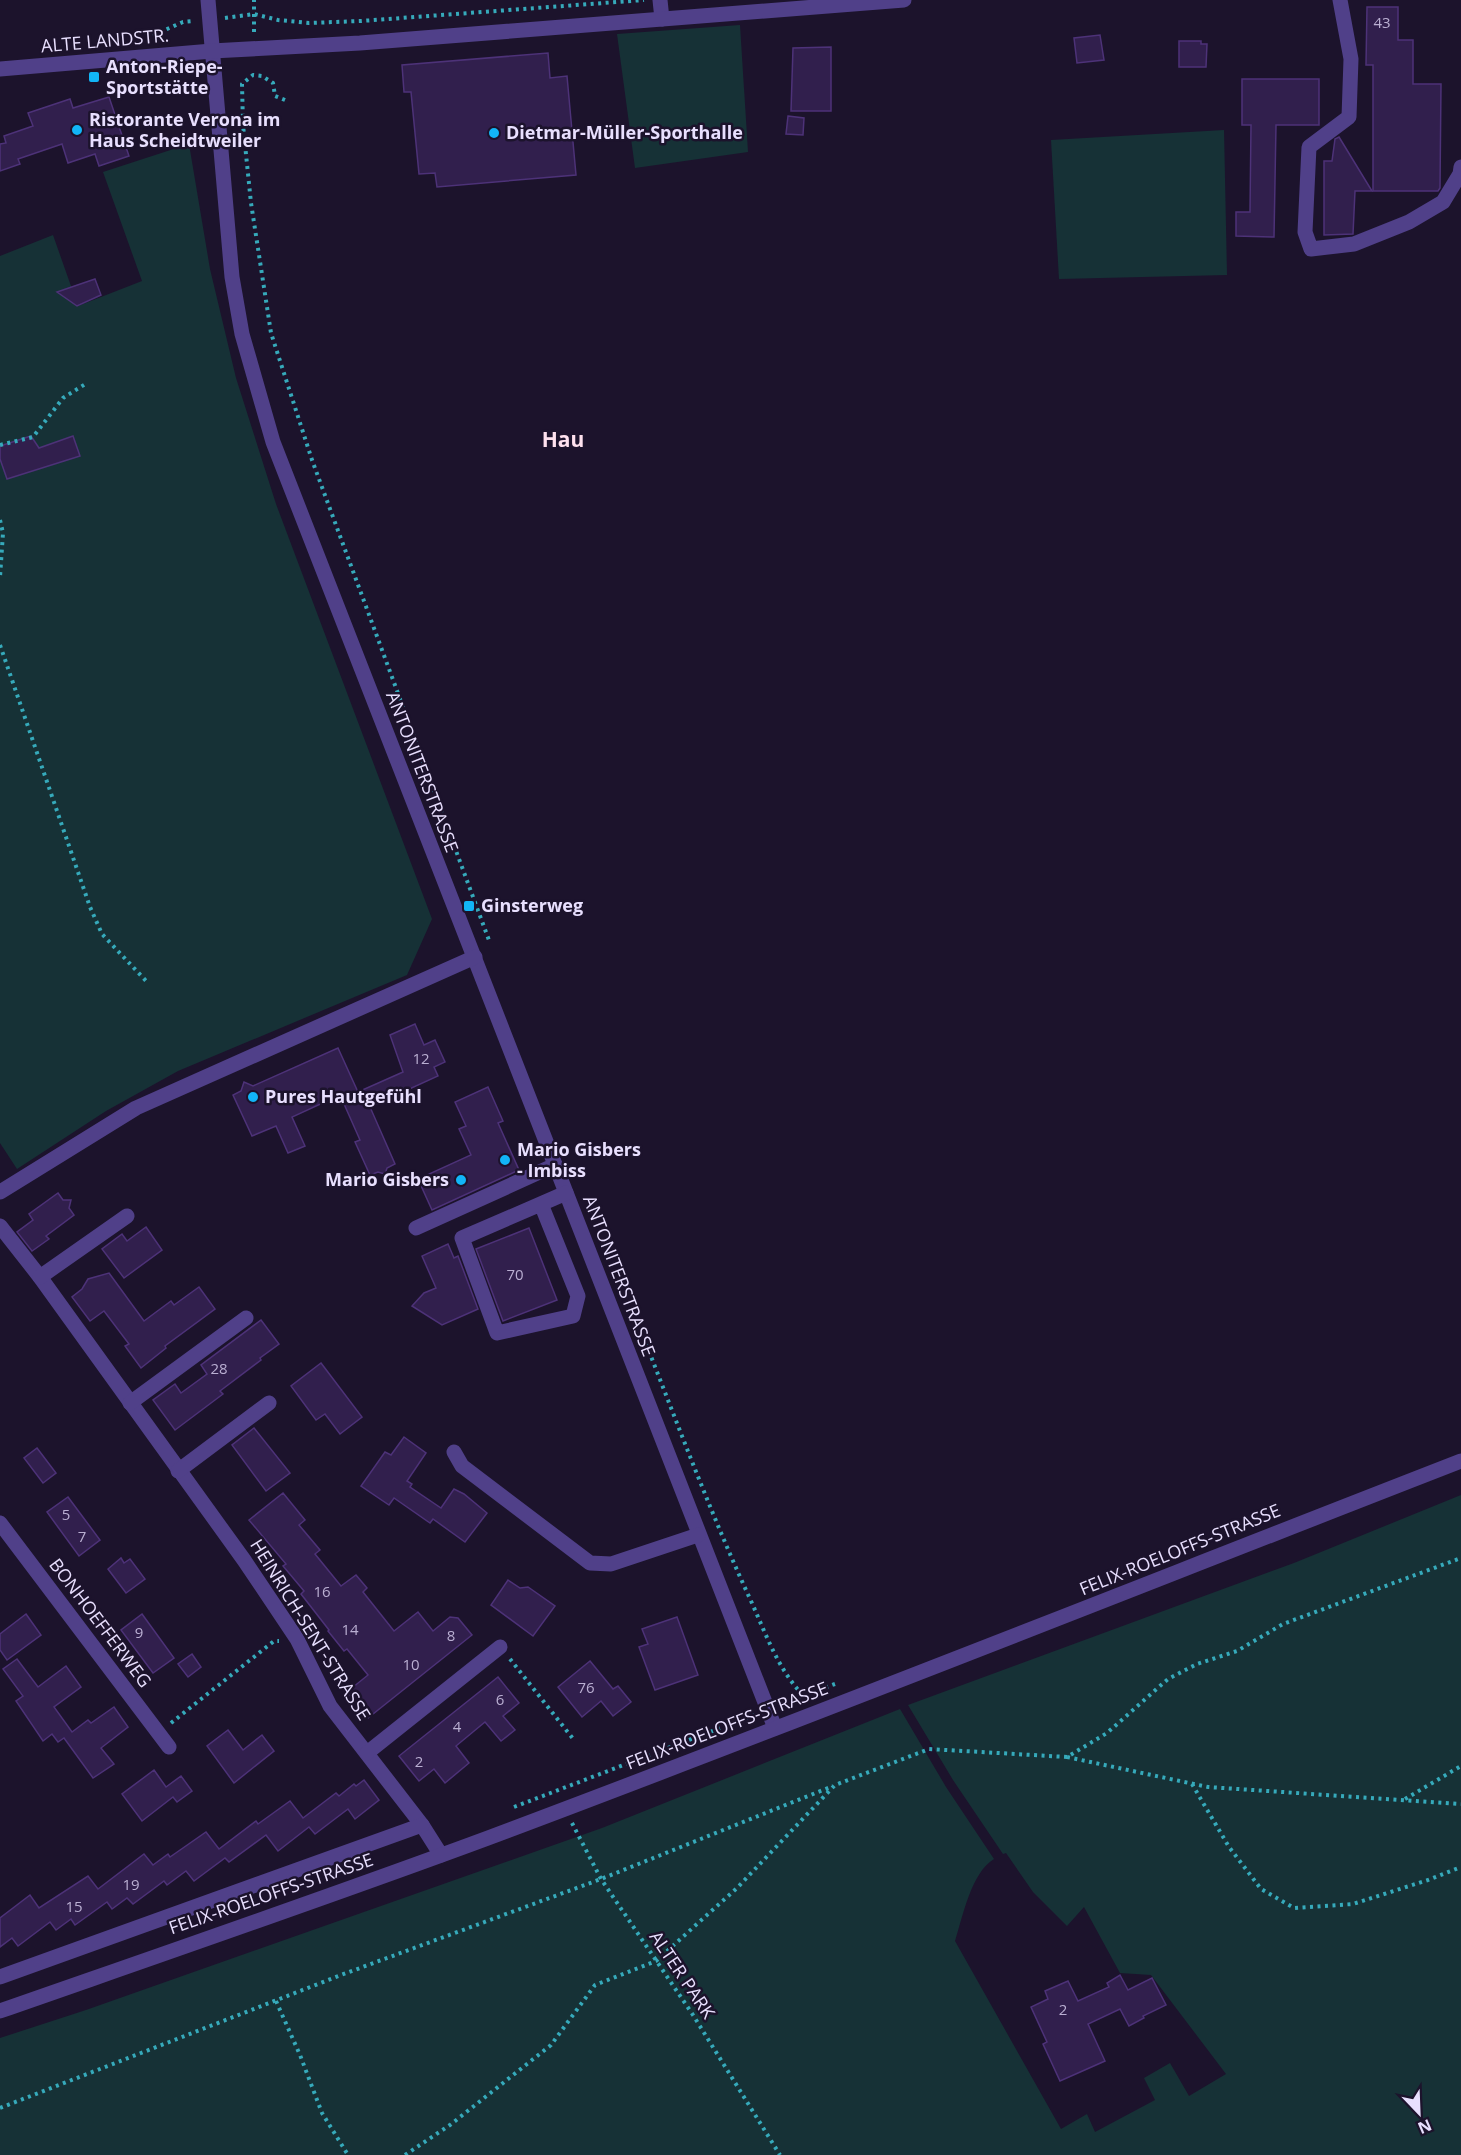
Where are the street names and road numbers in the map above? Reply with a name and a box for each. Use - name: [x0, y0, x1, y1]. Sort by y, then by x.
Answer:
- street label: ALTE LANDSTR.: [40, 22, 170, 58]
- street label: ANTONITERSTRASSE: [381, 688, 465, 856]
- street label: ANTONITERSTRASSE: [578, 1192, 662, 1360]
- street label: FELIX-ROELOFFS-STRASSE: [1076, 1498, 1284, 1600]
- street label: HEINRICH-SENT-STRASSE: [245, 1534, 377, 1725]
- street label: BONHOEFFERWEG: [44, 1553, 157, 1692]
- street label: FELIX-ROELOFFS-STRASSE: [622, 1675, 831, 1775]
- street label: FELIX-ROELOFFS-STRASSE: [165, 1847, 376, 1939]
- street label: ALTER PARK: [645, 1926, 722, 2024]

